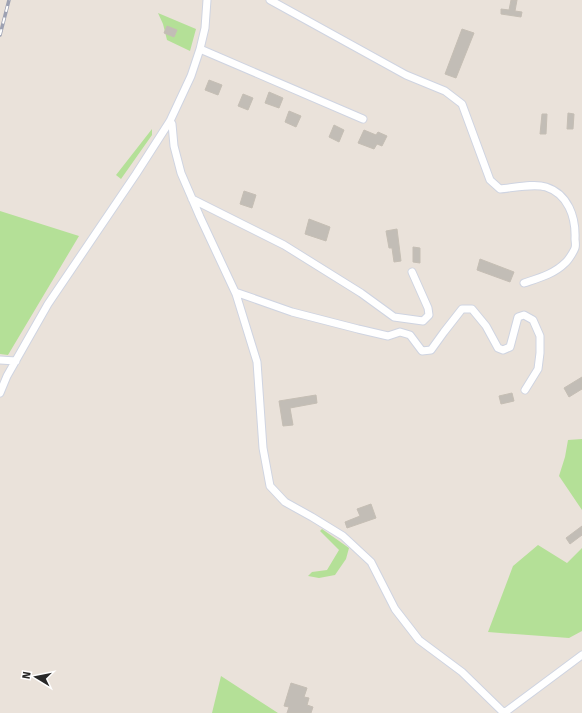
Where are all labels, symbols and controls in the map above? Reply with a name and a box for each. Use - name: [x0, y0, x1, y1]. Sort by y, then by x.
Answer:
- north arrow: [16, 657, 56, 697]
- text: N: [20, 671, 34, 680]

